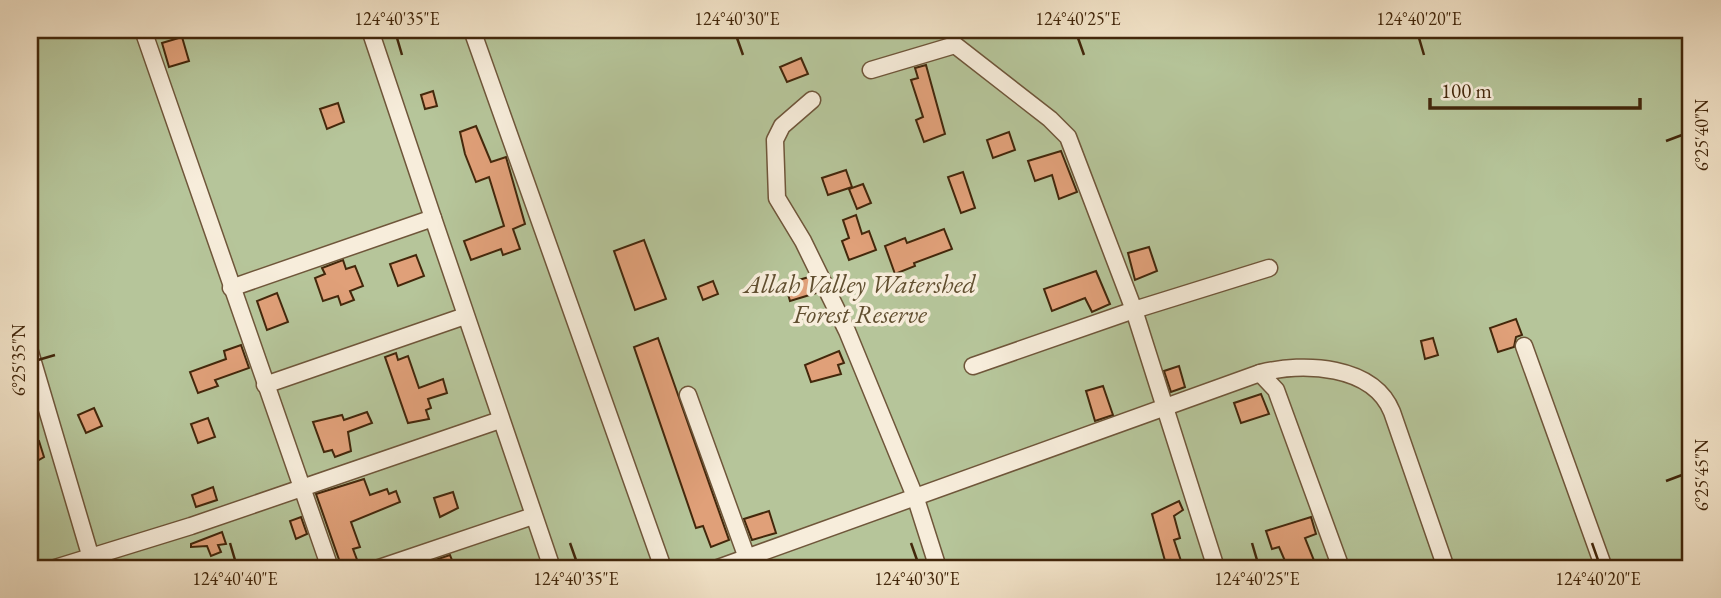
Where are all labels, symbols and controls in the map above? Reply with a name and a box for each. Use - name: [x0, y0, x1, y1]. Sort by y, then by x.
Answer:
- text: 124°40'35"E: [354, 7, 440, 30]
- text: 124°40'30"E: [694, 7, 780, 30]
- text: 124°40'25"E: [1035, 7, 1121, 30]
- text: 124°40'20"E: [1376, 7, 1462, 30]
- scale bar: [1430, 66, 1640, 110]
- text: 100 m: [1441, 77, 1492, 104]
- text: 6°25'40"N: [1690, 98, 1713, 171]
- park label: Allah Valley Watershed Forest Reserve: [742, 267, 977, 331]
- text: 6°25'35"N: [7, 323, 30, 396]
- text: 6°25'45"N: [1690, 438, 1713, 511]
- text: 124°40'40"E: [192, 567, 278, 590]
- text: 124°40'35"E: [533, 567, 619, 590]
- text: 124°40'30"E: [874, 567, 960, 590]
- text: 124°40'25"E: [1214, 567, 1300, 590]
- text: 124°40'20"E: [1555, 567, 1641, 590]

